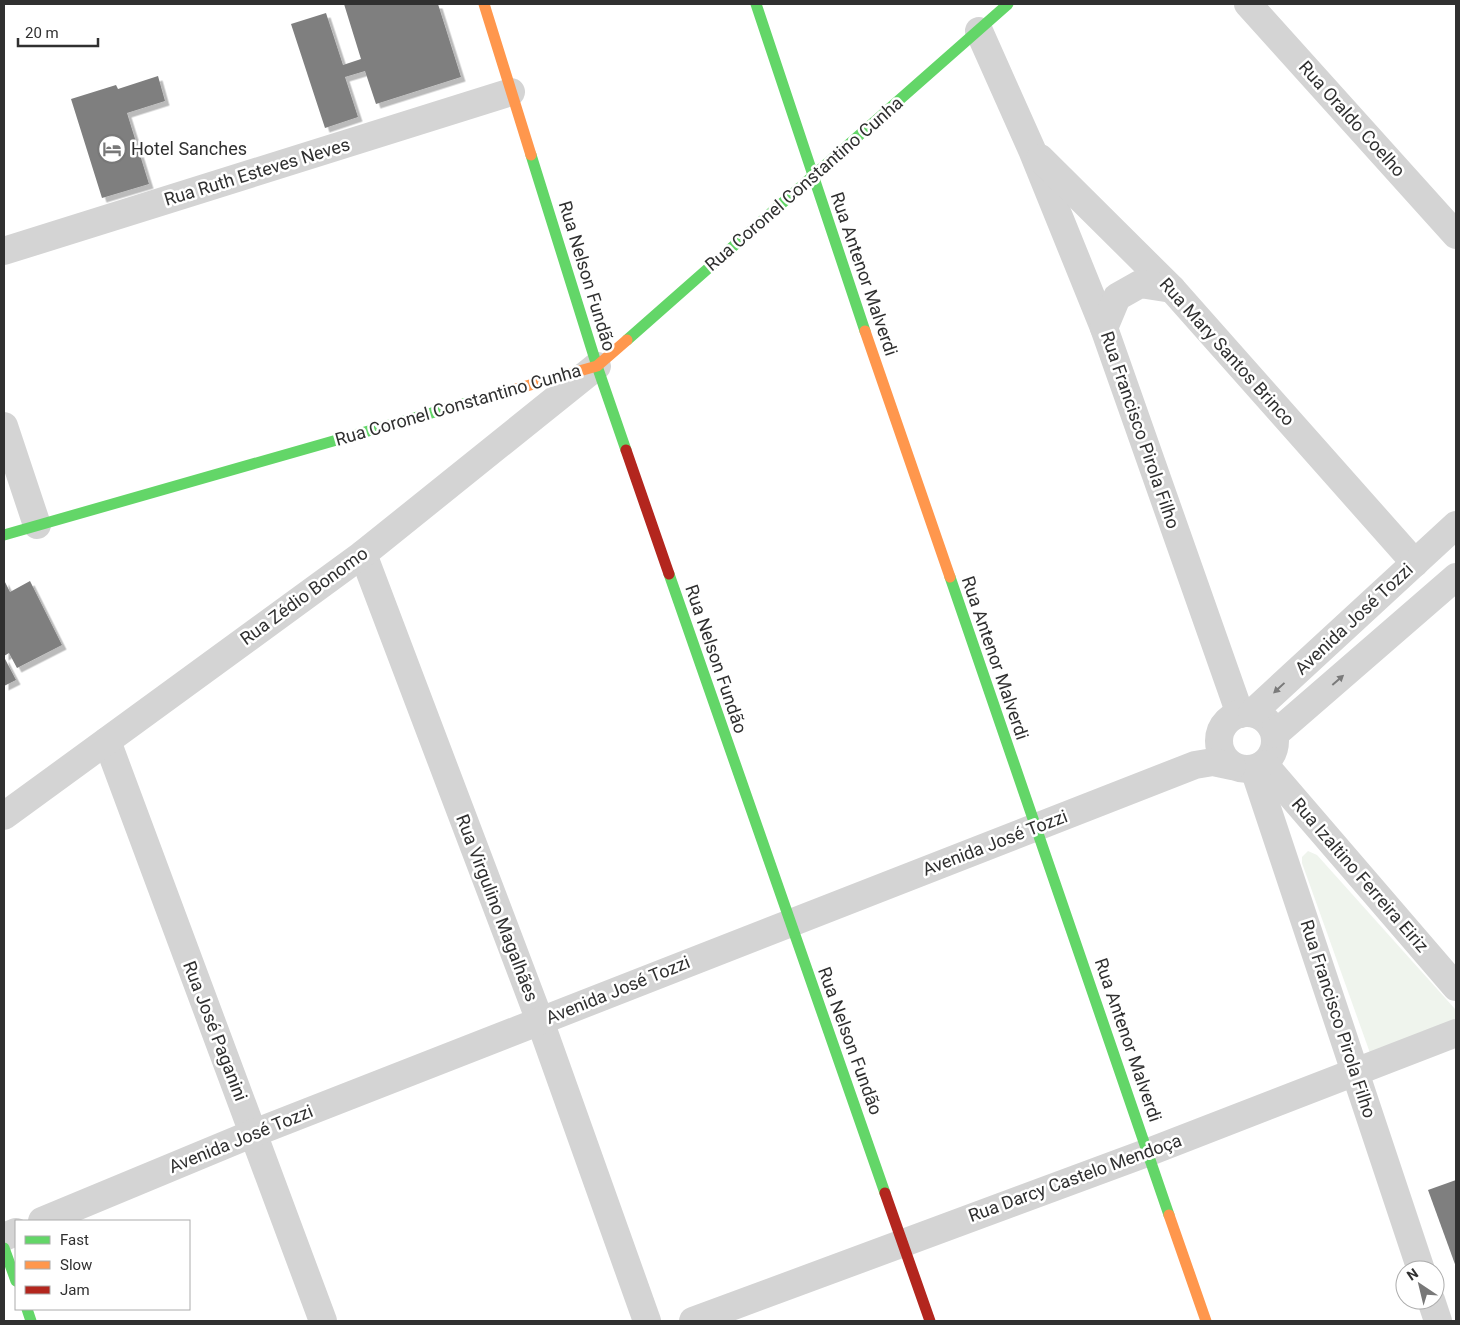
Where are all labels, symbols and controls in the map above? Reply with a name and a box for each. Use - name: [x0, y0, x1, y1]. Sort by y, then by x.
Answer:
- scale bar: [18, 15, 98, 47]
- text: 20 m: [25, 24, 59, 42]
- street label: Rua Oraldo Coelho: [1295, 56, 1410, 181]
- street label: Rua Coronel Constantino Cunha: [701, 92, 907, 275]
- street label: Rua Ruth Esteves Neves: [161, 133, 352, 210]
- hotel icon: Hotel Sanches: [97, 134, 127, 164]
- place label: Hotel Sanches: [131, 138, 247, 159]
- street label: Rua Antenor Malverdi: [827, 189, 902, 358]
- street label: Rua Nelson Fundão: [555, 198, 620, 353]
- street label: Rua Mary Santos Brinco: [1155, 273, 1299, 430]
- street label: Rua Francisco Pirola Filho: [1097, 328, 1184, 531]
- street label: Rua Coronel Constantino Cunha: [332, 359, 583, 450]
- street label: Rua Zédio Bonomo: [236, 542, 372, 649]
- street label: Avenida José Tozzi: [1290, 559, 1417, 679]
- street label: Rua Antenor Malverdi: [958, 573, 1033, 742]
- street label: Rua Nelson Fundão: [681, 582, 752, 736]
- one-way arrow: [1332, 674, 1344, 686]
- one-way arrow: [1273, 682, 1285, 694]
- street label: Rua Izaltino Ferreira Eiriz: [1288, 793, 1433, 956]
- street label: Avenida José Tozzi: [919, 805, 1070, 880]
- street label: Rua Virgulino Magalhães: [452, 811, 543, 1004]
- street label: Rua Francisco Pirola Filho: [1296, 917, 1380, 1121]
- street label: Avenida José Tozzi: [543, 951, 693, 1028]
- street label: Rua Antenor Malverdi: [1091, 955, 1166, 1124]
- street label: Rua José Paganini: [179, 958, 252, 1104]
- street label: Rua Nelson Fundão: [814, 964, 887, 1118]
- street label: Avenida José Tozzi: [166, 1100, 316, 1177]
- street label: Rua Darcy Castelo Mendoça: [965, 1129, 1184, 1226]
- legend: [15, 1220, 190, 1310]
- text: Fast: [60, 1231, 89, 1249]
- text: Slow: [60, 1256, 92, 1274]
- north arrow: [1395, 1260, 1445, 1310]
- text: N: [1404, 1265, 1421, 1284]
- text: Jam: [60, 1281, 90, 1299]

